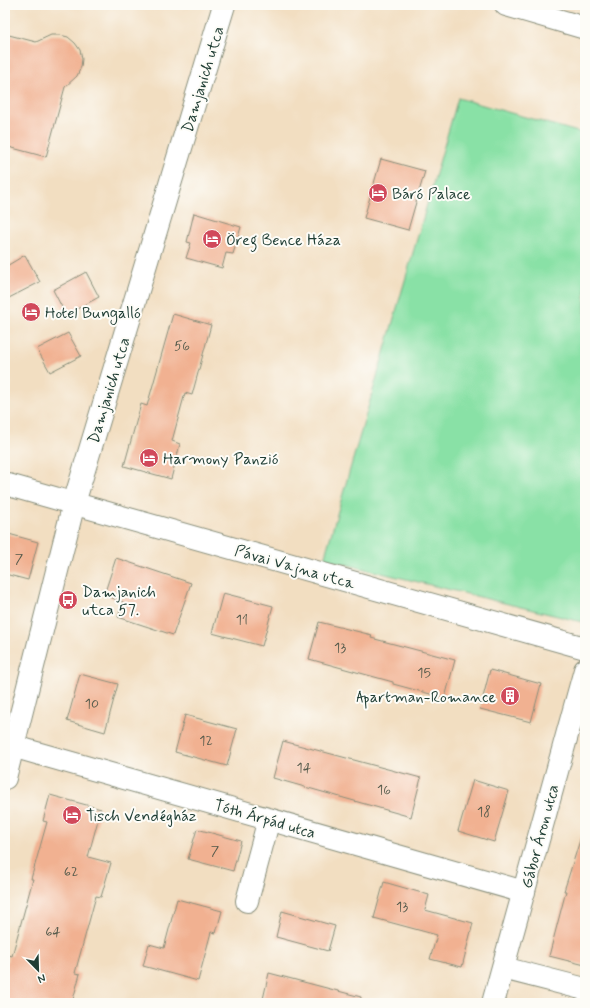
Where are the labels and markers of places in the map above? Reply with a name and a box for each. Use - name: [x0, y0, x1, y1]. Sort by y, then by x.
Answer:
- hotel icon: Báró Palace: [367, 182, 389, 204]
- place label: Báró Palace: [392, 184, 471, 205]
- hotel icon: Öreg Bence Háza: [201, 228, 223, 250]
- place label: Öreg Bence Háza: [226, 230, 341, 252]
- hotel icon: Hotel Bungalló: [20, 301, 42, 323]
- place label: Hotel Bungalló: [45, 303, 141, 325]
- hotel icon: Harmony Panzió: [138, 447, 160, 469]
- place label: Harmony Panzió: [163, 449, 279, 470]
- place label: Damjanich utca 57.: [82, 582, 156, 621]
- bus stop icon: Damjanich utca 57.: [57, 589, 79, 611]
- building icon: Apartman-Romance: [499, 685, 521, 707]
- place label: Apartman-Romance: [356, 687, 496, 709]
- hotel icon: Tisch Vendégház: [61, 804, 83, 826]
- place label: Tisch Vendégház: [86, 806, 197, 827]

